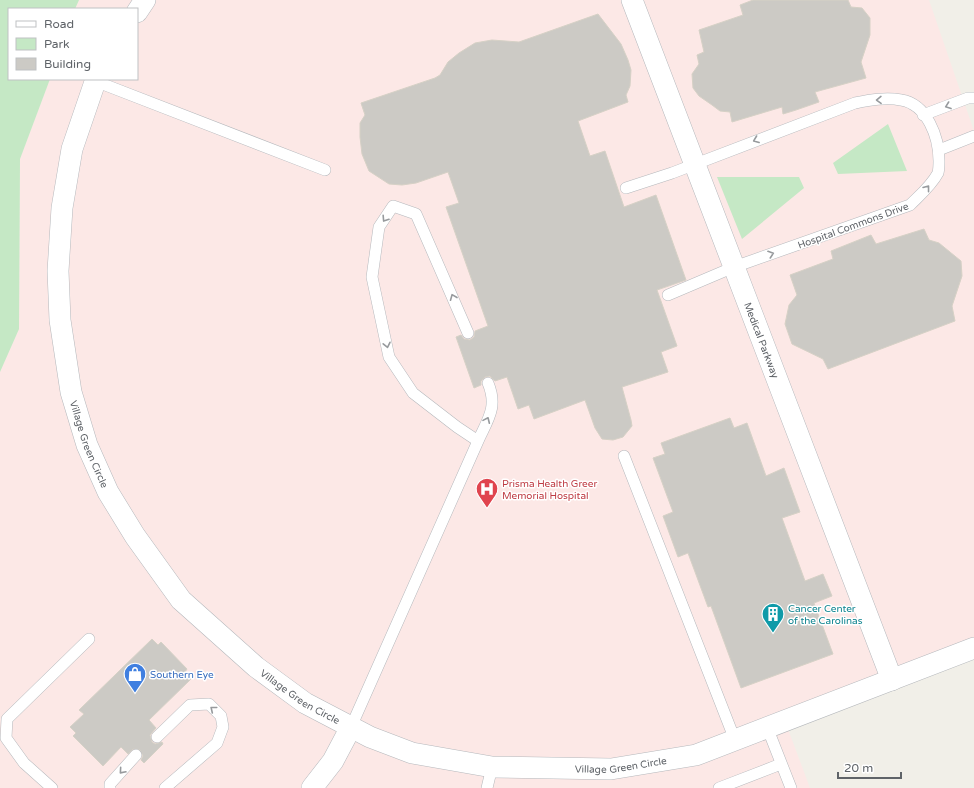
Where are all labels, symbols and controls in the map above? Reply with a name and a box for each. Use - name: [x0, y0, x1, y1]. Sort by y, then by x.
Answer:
- legend: [8, 8, 138, 80]
- text: Road: [44, 17, 74, 31]
- text: Park: [44, 37, 70, 51]
- text: Building: [44, 57, 91, 71]
- one-way arrow: [876, 95, 882, 104]
- one-way arrow: [945, 101, 952, 109]
- one-way arrow: [753, 136, 760, 144]
- one-way arrow: [922, 185, 929, 192]
- street label: Hospital Commons Drive: [796, 200, 911, 252]
- one-way arrow: [382, 215, 390, 222]
- one-way arrow: [767, 251, 774, 259]
- one-way arrow: [449, 294, 457, 301]
- street label: Medical Parkway: [741, 301, 781, 381]
- one-way arrow: [382, 342, 390, 348]
- street label: Village Green Circle: [67, 399, 110, 490]
- one-way arrow: [482, 417, 490, 425]
- hospital icon: Prisma Health Greer Memorial Hospital: [474, 476, 500, 509]
- place label: Prisma Health Greer Memorial Hospital: [502, 478, 597, 502]
- building icon: Cancer Center of the Carolinas: [760, 601, 786, 634]
- place label: Cancer Center of the Carolinas: [788, 603, 863, 627]
- shop icon: Southern Eye: [122, 661, 148, 694]
- street label: Village Green Circle: [258, 667, 342, 727]
- place label: Southern Eye: [150, 669, 214, 681]
- one-way arrow: [210, 706, 218, 713]
- scale bar: [838, 754, 901, 780]
- street label: Village Green Circle: [575, 755, 668, 776]
- text: 20 m: [844, 761, 873, 775]
- one-way arrow: [119, 766, 126, 774]

